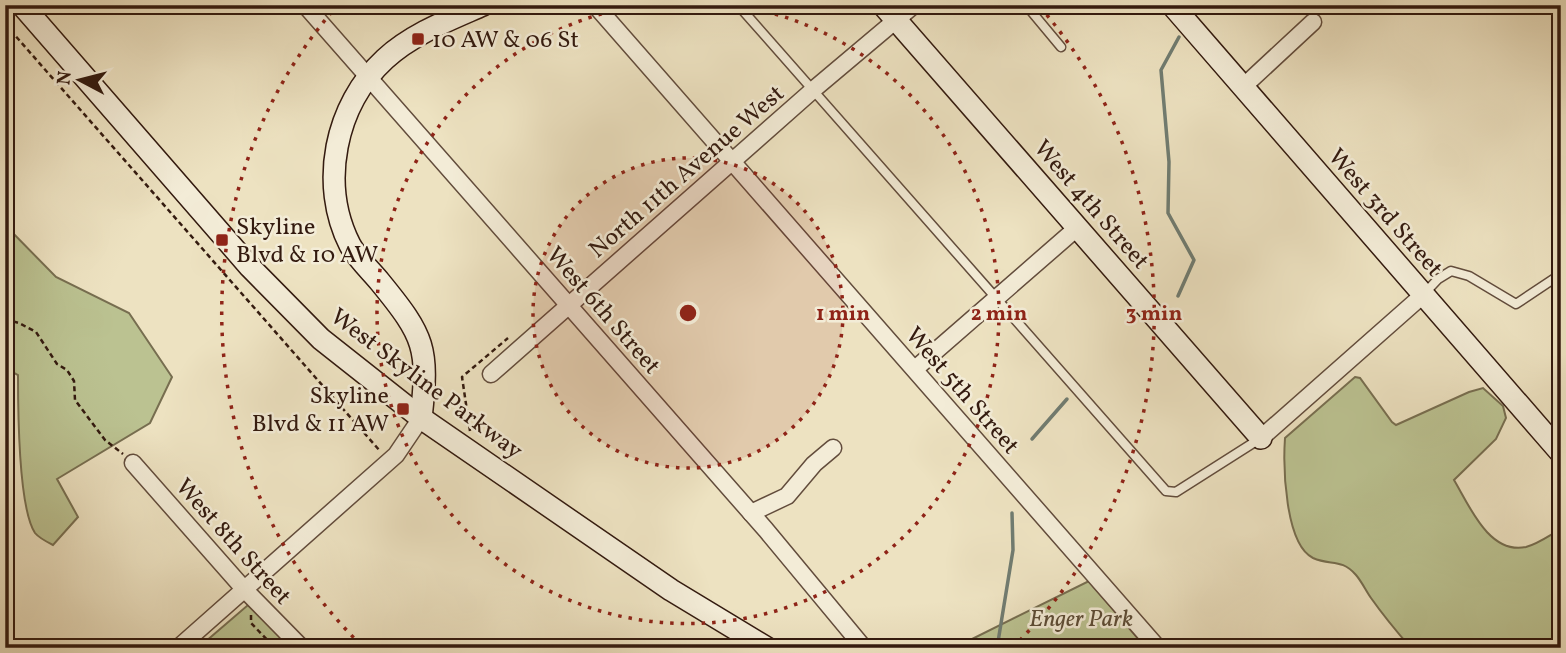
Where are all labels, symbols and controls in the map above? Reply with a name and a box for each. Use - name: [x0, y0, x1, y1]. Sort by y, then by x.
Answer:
- place label: 10 AW & 06 St: [432, 24, 579, 58]
- marker: 10 AW & 06 St: [410, 31, 426, 47]
- north arrow: [46, 46, 116, 116]
- text: N: [51, 70, 79, 87]
- street label: North 11th Avenue West: [582, 78, 792, 267]
- street label: West 4th Street: [1025, 133, 1156, 278]
- street label: West 3rd Street: [1319, 142, 1450, 285]
- place label: Skyline Blvd & 10 AW: [236, 211, 378, 273]
- marker: Skyline Blvd & 10 AW: [214, 232, 230, 248]
- street label: West 6th Street: [537, 240, 668, 383]
- text: 1 min: [816, 300, 870, 329]
- text: 2 min: [971, 300, 1027, 329]
- text: 3 min: [1126, 300, 1182, 329]
- street label: West Skyline Parkway: [322, 301, 529, 468]
- centre of rings: [676, 301, 700, 325]
- street label: West 5th Street: [897, 320, 1026, 462]
- place label: Skyline Blvd & 11 AW: [252, 380, 389, 442]
- marker: Skyline Blvd & 11 AW: [395, 401, 411, 417]
- street label: West 8th Street: [166, 472, 299, 613]
- park label: Enger Park: [1029, 603, 1133, 637]

